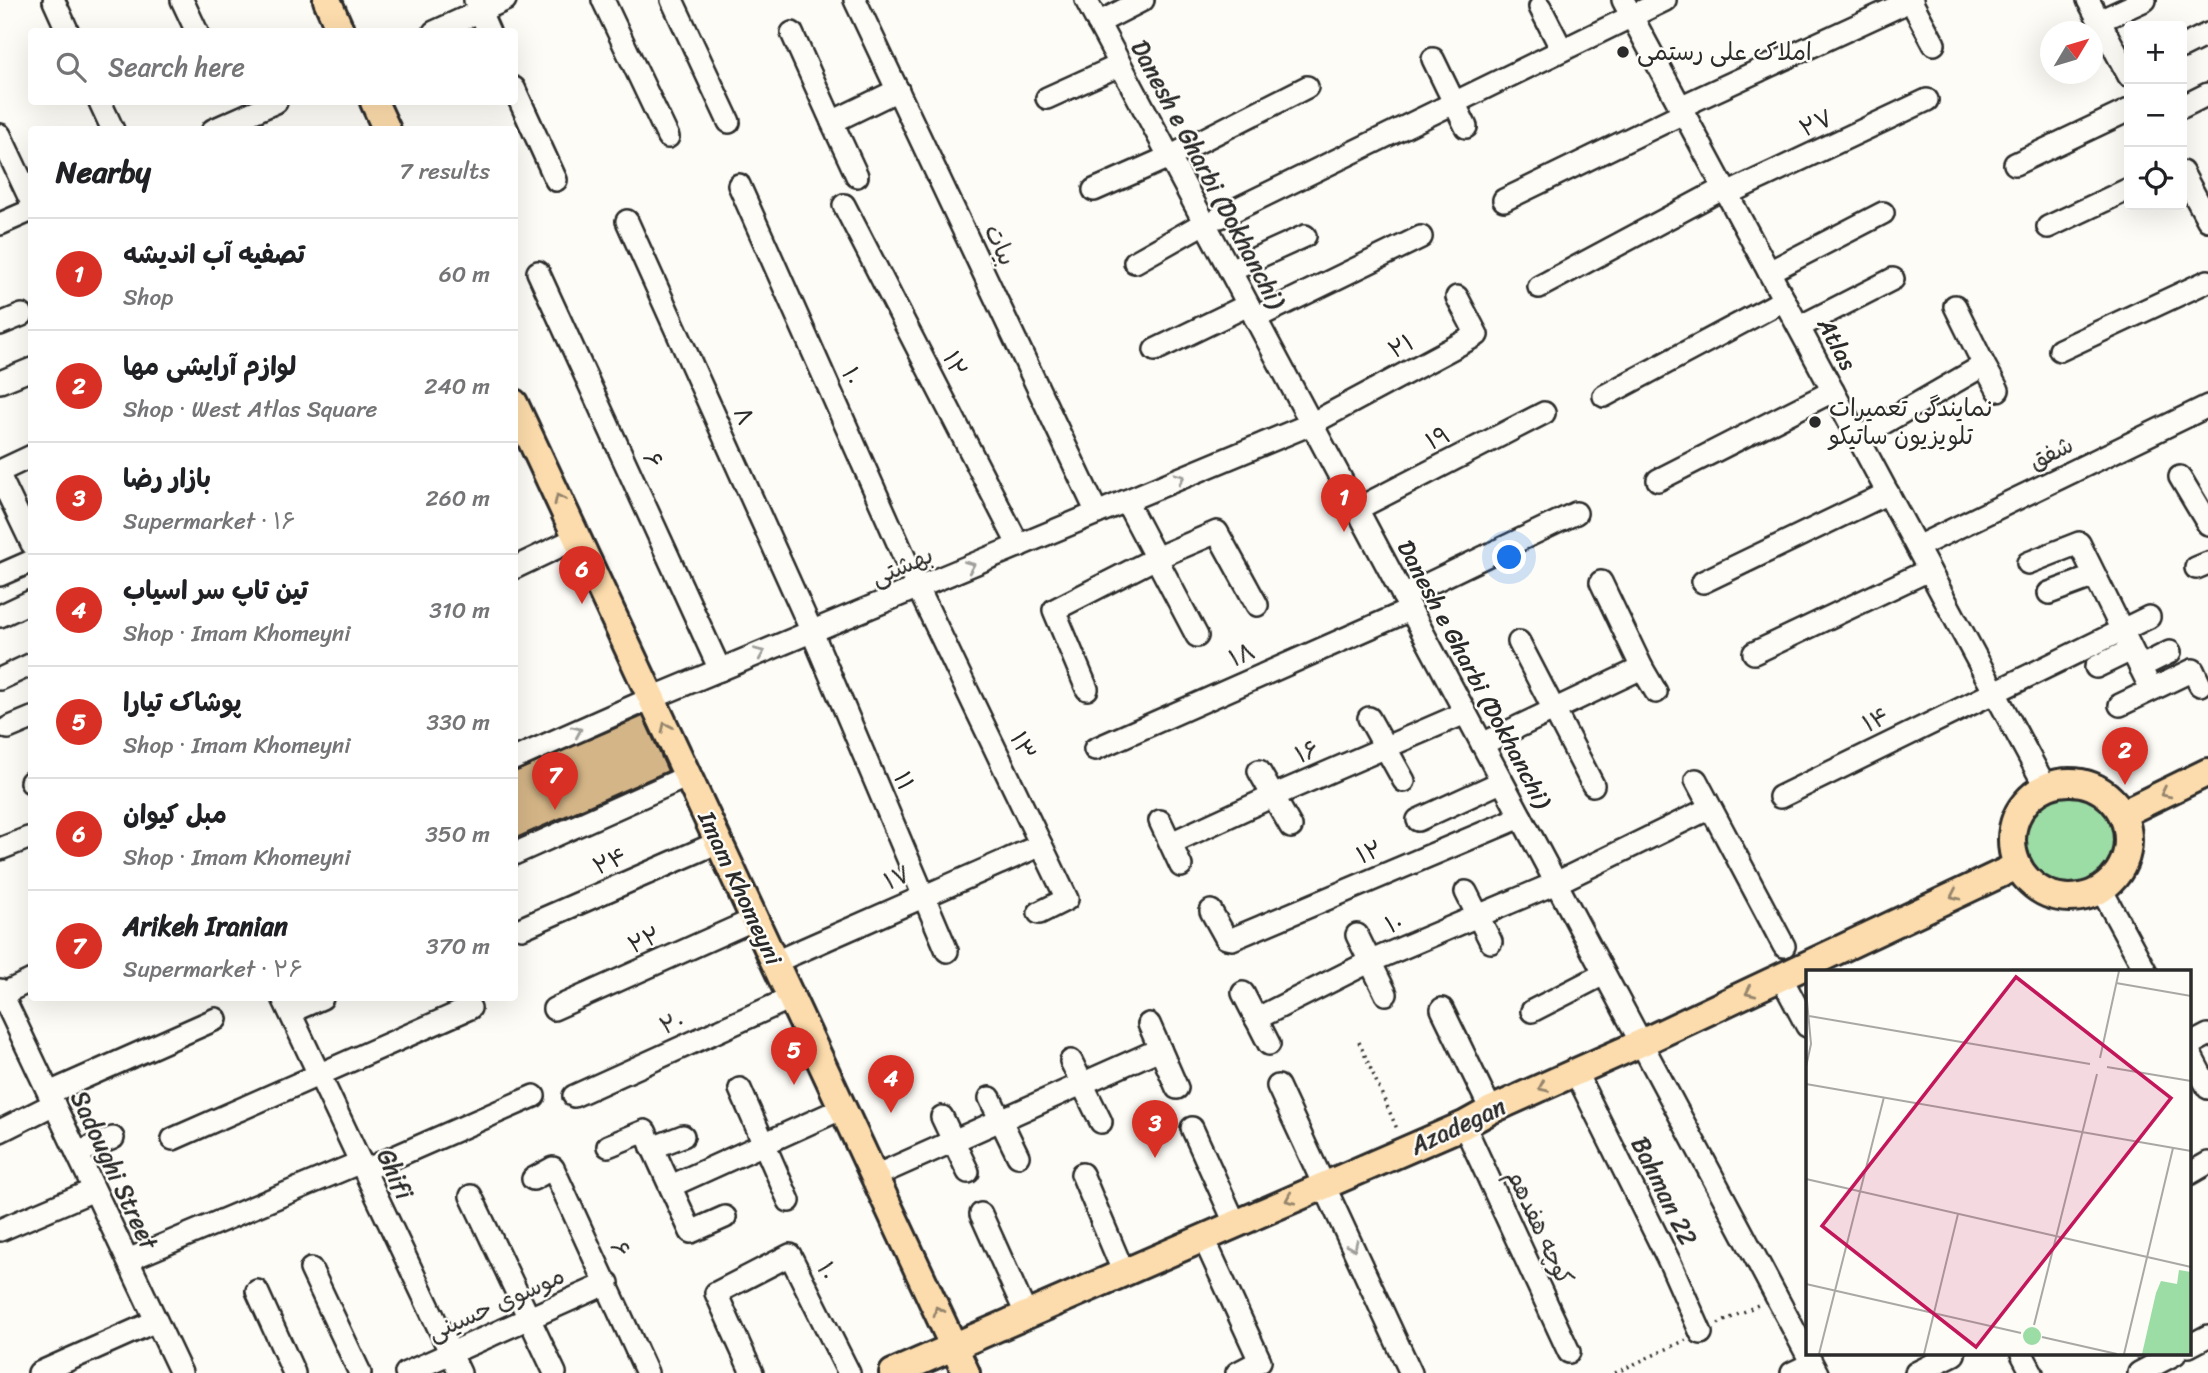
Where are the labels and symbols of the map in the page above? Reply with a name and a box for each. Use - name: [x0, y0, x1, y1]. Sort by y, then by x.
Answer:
- north arrow: [2040, 21, 2103, 84]
- place label: املاک علی رستمی: [1637, 31, 1812, 73]
- street label: Danesh e Gharbi (Dokhanchi): [1119, 32, 1297, 317]
- marker: املاک علی رستمی: [1615, 44, 1631, 60]
- street label: ۲۷: [1792, 97, 1840, 149]
- street label: بیات: [972, 217, 1028, 273]
- street label: Atlas: [1805, 309, 1869, 378]
- street label: ۲۱: [1380, 322, 1422, 370]
- street label: ۱۲: [931, 343, 979, 385]
- street label: ۱۰: [829, 360, 875, 392]
- place label: نمایندگی تعمیرات تلویزیون ساتیکو: [1827, 387, 1992, 457]
- street label: ۸: [721, 400, 767, 432]
- street label: ۱۹: [1418, 414, 1458, 462]
- marker: نمایندگی تعمیرات تلویزیون ساتیکو: [1807, 414, 1823, 430]
- street label: شفق: [2021, 424, 2081, 482]
- street label: ۶: [631, 445, 675, 475]
- one-way arrow: [1174, 473, 1186, 487]
- pin: 1: [1321, 474, 1367, 532]
- one-way arrow: [553, 494, 567, 506]
- street label: Danesh e Gharbi (Dokhanchi): [1385, 532, 1563, 817]
- street label: بهشتی: [864, 534, 940, 598]
- your location: [1492, 540, 1526, 574]
- pin: 6: [559, 546, 605, 604]
- one-way arrow: [963, 560, 976, 574]
- street label: ۱۸: [1222, 631, 1262, 679]
- one-way arrow: [754, 648, 766, 662]
- street label: ۱۴: [1855, 695, 1897, 745]
- one-way arrow: [660, 722, 674, 735]
- street label: ۱۳: [998, 724, 1048, 768]
- one-way arrow: [570, 725, 582, 739]
- pin: 2: [2102, 727, 2148, 785]
- street label: ۱۶: [1288, 728, 1326, 776]
- pin: 7: [532, 752, 578, 810]
- street label: ۱۱: [881, 765, 927, 797]
- one-way arrow: [2160, 785, 2172, 799]
- street label: Imam Khomeyni: [685, 803, 795, 973]
- street label: ۱۲: [1349, 828, 1389, 876]
- street label: ۲۴: [586, 835, 634, 887]
- street label: ۱۷: [877, 854, 917, 902]
- one-way arrow: [1950, 887, 1962, 901]
- street label: ۱۰: [1378, 900, 1410, 946]
- street label: ۲۲: [621, 914, 667, 966]
- inset map: [1806, 970, 2190, 1356]
- one-way arrow: [1744, 984, 1757, 998]
- street label: ۲۰: [652, 999, 692, 1047]
- pin: 5: [771, 1027, 817, 1085]
- pin: 4: [868, 1055, 914, 1113]
- one-way arrow: [1538, 1079, 1550, 1093]
- street label: Sadoughi Street: [59, 1083, 170, 1258]
- street label: Azadegan: [1402, 1086, 1513, 1167]
- pin: 3: [1132, 1100, 1178, 1158]
- street label: Bahman 22: [1619, 1129, 1709, 1253]
- street label: Ghifi: [365, 1142, 426, 1208]
- street label: کوچه هفدهم: [1495, 1162, 1585, 1292]
- one-way arrow: [1285, 1191, 1298, 1205]
- street label: ۶: [598, 1234, 642, 1264]
- one-way arrow: [1345, 1239, 1359, 1251]
- street label: ۱۰: [805, 1254, 849, 1288]
- street label: موسوی حسینی: [420, 1255, 572, 1353]
- one-way arrow: [932, 1306, 946, 1318]

